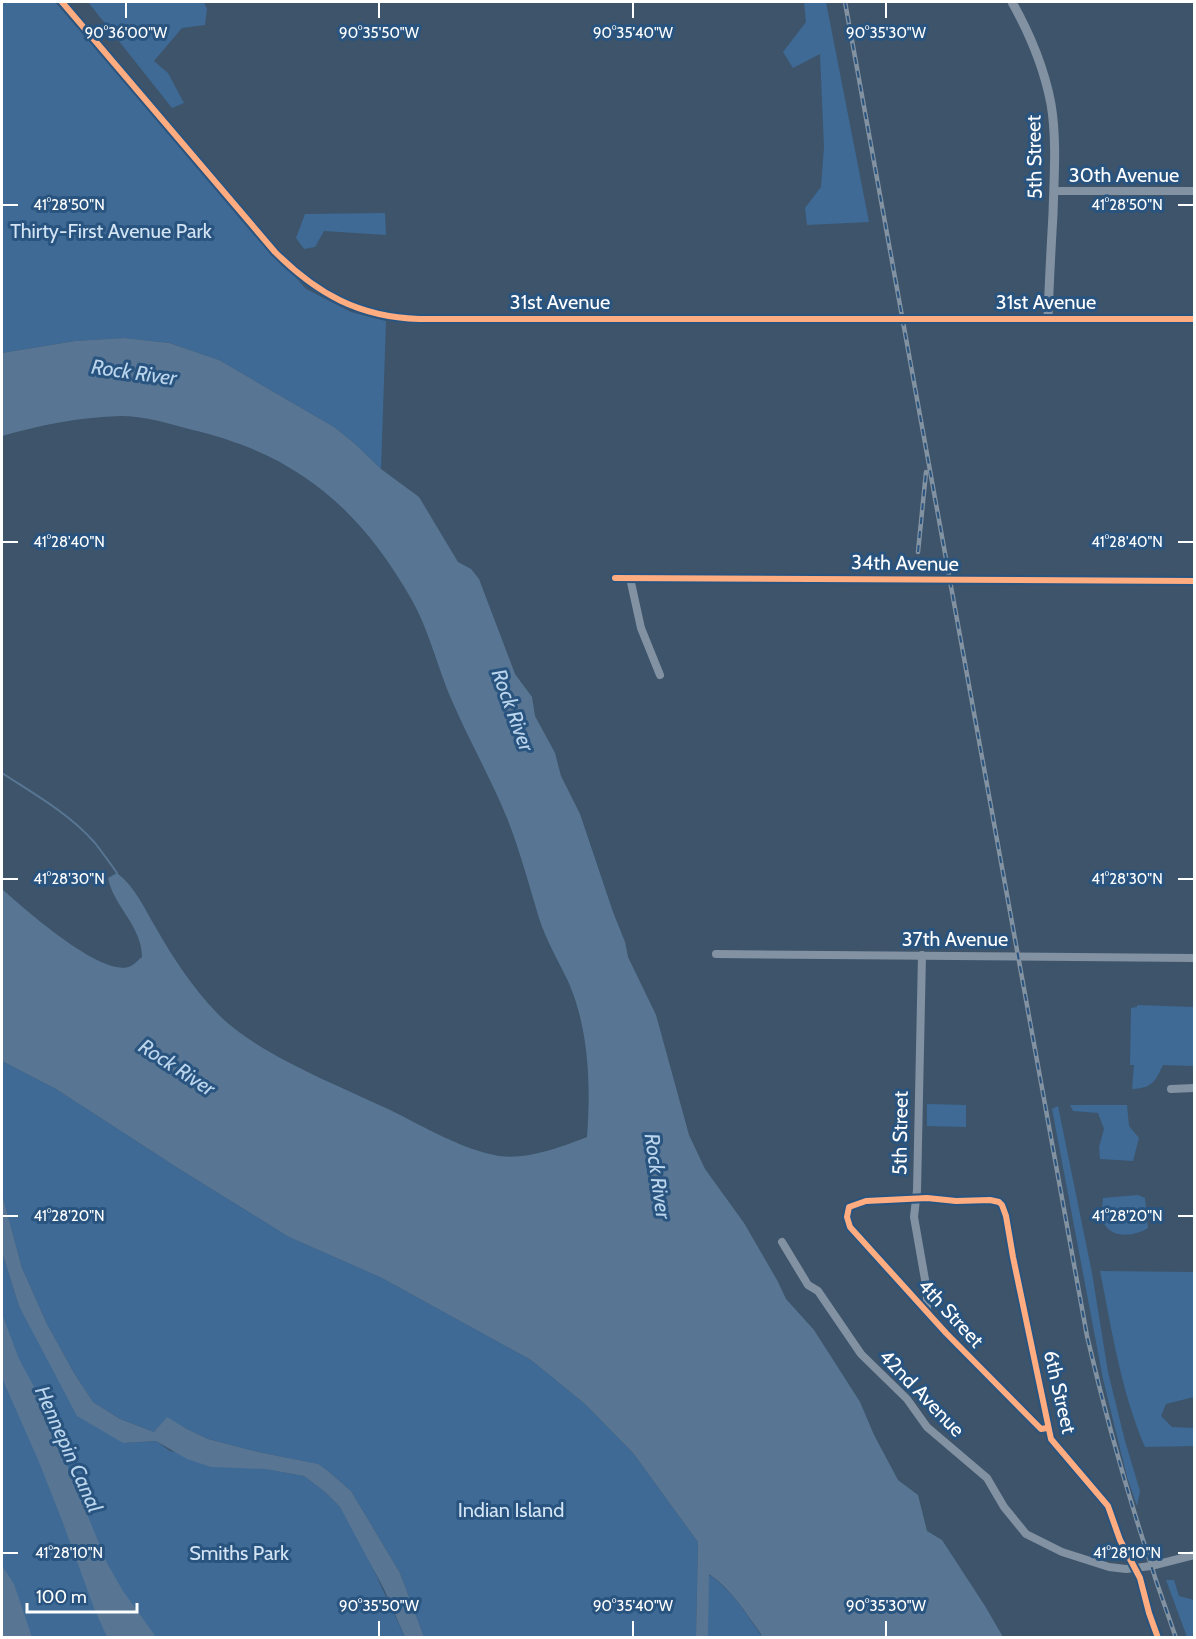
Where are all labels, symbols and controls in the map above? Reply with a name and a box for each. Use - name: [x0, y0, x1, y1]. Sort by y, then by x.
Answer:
- text: 90°36'00"W: [85, 24, 168, 42]
- text: 90°35'50"W: [339, 24, 420, 42]
- text: 90°35'40"W: [593, 24, 674, 42]
- text: 90°35'30"W: [846, 24, 927, 42]
- street label: 5th Street: [1021, 114, 1047, 199]
- street label: 30th Avenue: [1069, 163, 1179, 187]
- text: 41°28'50"N: [33, 196, 105, 214]
- text: 41°28'50"N: [1091, 196, 1163, 214]
- park label: Thirty-First Avenue Park: [10, 219, 212, 243]
- street label: 31st Avenue: [510, 290, 610, 314]
- street label: 31st Avenue: [996, 290, 1096, 314]
- water label: Rock River: [90, 354, 180, 391]
- text: 41°28'40"N: [33, 533, 105, 551]
- text: 41°28'40"N: [1091, 533, 1163, 551]
- street label: 34th Avenue: [851, 550, 959, 576]
- water label: Rock River: [487, 665, 540, 756]
- text: 41°28'30"N: [33, 870, 105, 888]
- text: 41°28'30"N: [1091, 870, 1163, 888]
- street label: 37th Avenue: [902, 927, 1008, 951]
- water label: Rock River: [134, 1033, 221, 1102]
- street label: 5th Street: [887, 1090, 913, 1175]
- water label: Rock River: [640, 1132, 677, 1222]
- text: 41°28'20"N: [33, 1207, 105, 1225]
- text: 41°28'20"N: [1091, 1207, 1163, 1225]
- street label: 4th Street: [913, 1274, 989, 1352]
- street label: 42nd Avenue: [874, 1344, 970, 1442]
- street label: 6th Street: [1039, 1348, 1081, 1436]
- water label: Hennepin Canal: [30, 1382, 108, 1516]
- park label: Indian Island: [458, 1498, 564, 1522]
- park label: Smiths Park: [189, 1541, 289, 1565]
- text: 41°28'10"N: [35, 1544, 103, 1562]
- text: 41°28'10"N: [1093, 1544, 1161, 1562]
- scale bar: [27, 1576, 136, 1614]
- text: 100 m: [36, 1586, 87, 1608]
- text: 90°35'50"W: [339, 1597, 420, 1615]
- text: 90°35'40"W: [593, 1597, 674, 1615]
- text: 90°35'30"W: [846, 1597, 927, 1615]

